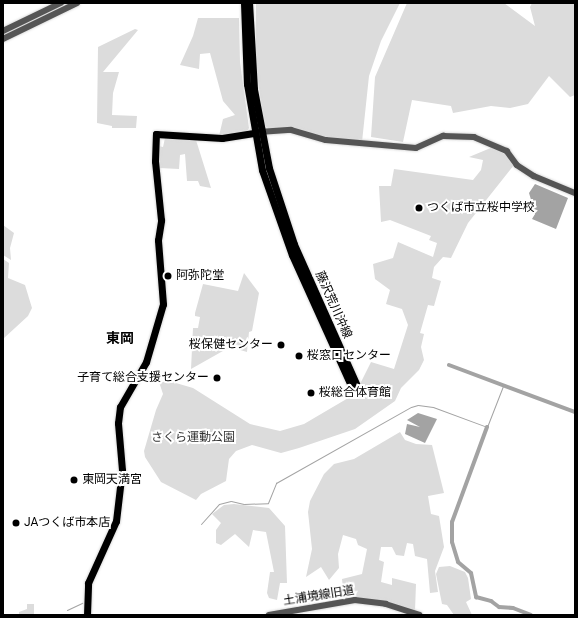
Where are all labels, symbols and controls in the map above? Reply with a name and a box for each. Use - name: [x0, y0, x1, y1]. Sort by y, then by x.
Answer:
- place label: つくば市立桜中学校: [427, 201, 535, 215]
- marker: つくば市立桜中学校: [414, 203, 424, 213]
- place label: 阿弥陀堂: [176, 269, 224, 283]
- street label: 藤沢荒川沖線: [312, 269, 354, 341]
- marker: 阿弥陀堂: [163, 271, 173, 281]
- district label: 東岡: [106, 330, 134, 346]
- place label: 桜保健センター: [189, 338, 273, 352]
- marker: 桜保健センター: [276, 340, 286, 350]
- place label: 桜窓口センター: [307, 349, 391, 363]
- marker: 桜窓口センター: [294, 351, 304, 361]
- place label: 子育て総合支援センター: [77, 371, 209, 385]
- marker: 子育て総合支援センター: [212, 373, 222, 383]
- place label: 桜総合体育館: [319, 386, 391, 400]
- marker: 桜総合体育館: [306, 388, 316, 398]
- park label: さくら運動公園: [151, 431, 235, 445]
- place label: 東岡天満宮: [82, 473, 142, 487]
- marker: 東岡天満宮: [69, 475, 79, 485]
- place label: JAつくば市本店: [24, 516, 110, 530]
- marker: JAつくば市本店: [11, 518, 21, 528]
- street label: 土浦境線旧道: [282, 583, 356, 609]

